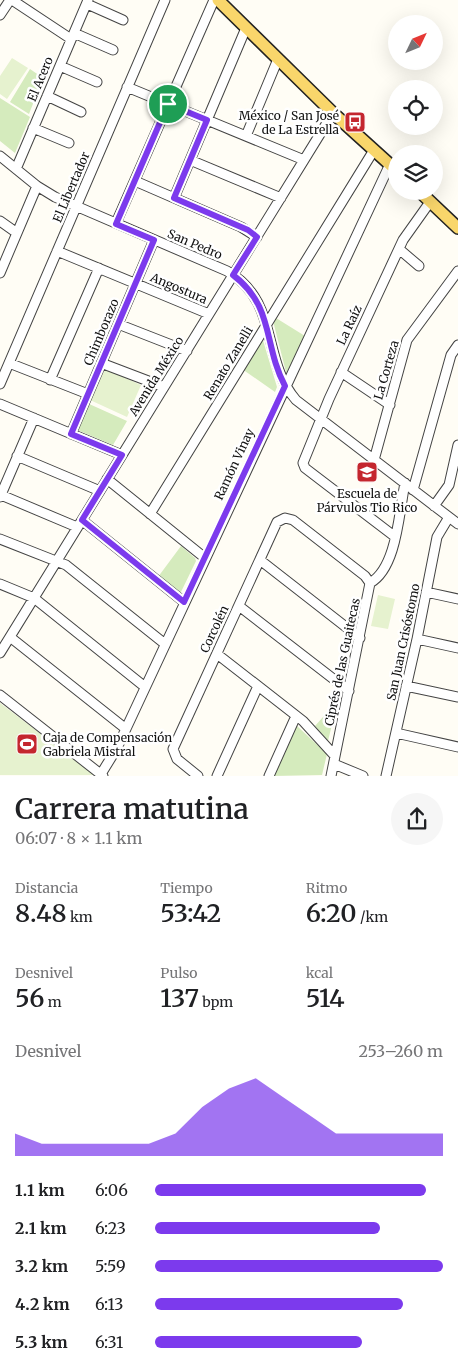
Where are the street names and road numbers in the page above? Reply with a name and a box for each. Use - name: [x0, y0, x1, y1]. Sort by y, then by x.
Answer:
- street label: El Acero: [24, 54, 56, 104]
- street label: El Libertador: [49, 149, 93, 225]
- street label: San Pedro: [165, 226, 225, 262]
- street label: Angostura: [147, 269, 210, 307]
- street label: Chimborazo: [80, 296, 122, 368]
- street label: La Raíz: [333, 302, 365, 347]
- street label: Renato Zanelli: [200, 323, 256, 402]
- street label: Avenida México: [125, 333, 187, 419]
- street label: La Corteza: [370, 338, 402, 401]
- street label: Ramón Vinay: [211, 426, 257, 502]
- street label: San Juan Crisóstomo: [383, 582, 423, 702]
- street label: Ciprés de las Guaitecas: [321, 597, 363, 727]
- street label: Corcolén: [197, 603, 231, 655]

